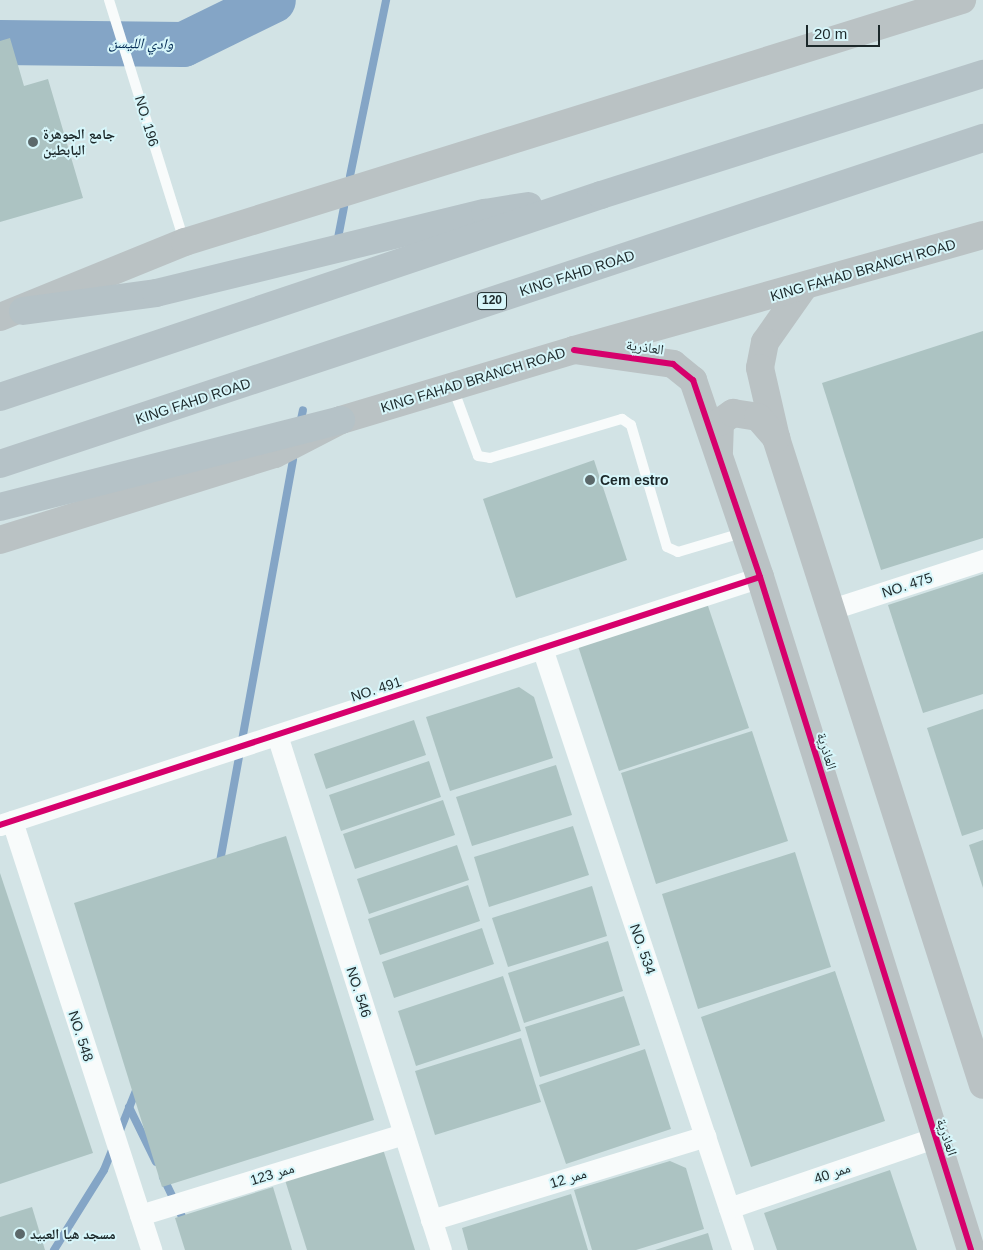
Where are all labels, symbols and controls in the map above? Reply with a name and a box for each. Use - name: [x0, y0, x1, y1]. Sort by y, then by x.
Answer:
- scale bar: [808, 15, 882, 47]
- text: 20 m: [814, 25, 847, 42]
- water label: وادي الليسن: [108, 33, 174, 53]
- street label: NO. 196: [131, 94, 163, 148]
- place label: جامع الجوهرة البابطين: [43, 126, 115, 158]
- marker: جامع الجوهرة البابطين: [27, 136, 39, 148]
- street label: KING FAHAD BRANCH ROAD: [768, 235, 958, 305]
- street label: KING FAHD ROAD: [517, 247, 637, 299]
- road number: 120: [476, 292, 508, 310]
- street label: العاذرية: [625, 336, 665, 358]
- street label: KING FAHAD BRANCH ROAD: [379, 344, 567, 416]
- street label: KING FAHD ROAD: [133, 375, 253, 427]
- place label: Cem estro: [600, 472, 668, 488]
- marker: Cem estro: [584, 474, 596, 486]
- street label: NO. 475: [880, 569, 934, 601]
- street label: NO. 491: [349, 673, 403, 705]
- street label: العاذرية: [813, 730, 841, 772]
- street label: NO. 534: [627, 922, 659, 976]
- street label: NO. 546: [343, 965, 375, 1019]
- street label: NO. 548: [65, 1009, 97, 1063]
- street label: العاذرية: [933, 1116, 961, 1158]
- street label: ممر 123: [248, 1159, 296, 1189]
- street label: ممر 40: [812, 1159, 852, 1187]
- street label: ممر 12: [548, 1165, 588, 1191]
- place label: مسجد هيا العبيد: [30, 1226, 116, 1242]
- marker: مسجد هيا العبيد: [14, 1228, 26, 1240]

